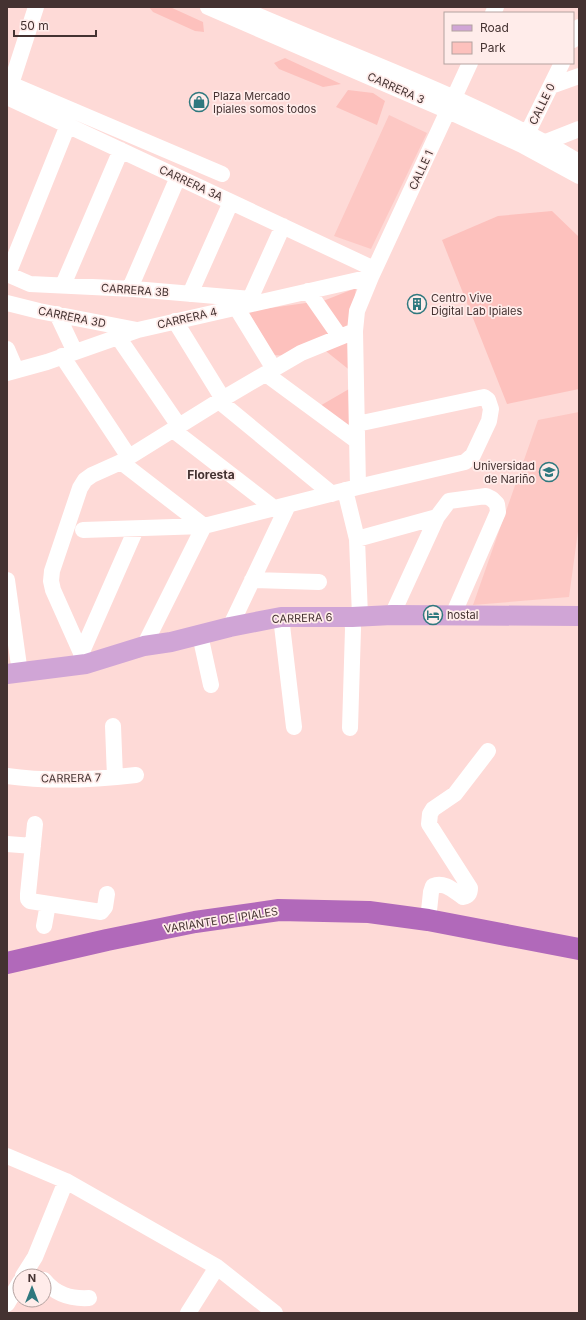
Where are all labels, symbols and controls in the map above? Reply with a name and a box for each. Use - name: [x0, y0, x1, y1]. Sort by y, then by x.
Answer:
- scale bar: [14, 12, 96, 38]
- legend: [444, 12, 574, 64]
- text: 50 m: [20, 18, 49, 33]
- text: Road: [480, 20, 509, 35]
- text: Park: [480, 40, 506, 55]
- street label: CARRERA 3: [365, 69, 427, 107]
- street label: CALLE 0: [526, 81, 558, 127]
- place label: Plaza Mercado Ipiales somos todos: [213, 89, 316, 116]
- shop icon: Plaza Mercado Ipiales somos todos: [188, 91, 210, 113]
- street label: CALLE 1: [406, 148, 436, 192]
- street label: CARRERA 3A: [157, 162, 225, 204]
- street label: CARRERA 3B: [101, 281, 169, 299]
- place label: Centro Vive Digital Lab Ipiales: [431, 291, 522, 318]
- building icon: Centro Vive Digital Lab Ipiales: [406, 293, 428, 315]
- street label: CARRERA 3D: [37, 304, 107, 330]
- street label: CARRERA 4: [156, 304, 218, 332]
- place label: Universidad de Nariño: [473, 459, 535, 486]
- school or university icon: Universidad de Nariño: [538, 461, 560, 483]
- district label: Floresta: [187, 467, 235, 482]
- hotel icon: hostal: [422, 604, 444, 626]
- place label: hostal: [447, 608, 478, 622]
- street label: CARRERA 6: [271, 610, 333, 626]
- street label: CARRERA 7: [41, 770, 101, 786]
- street label: VARIANTE DE IPIALES: [163, 904, 279, 936]
- north arrow: [12, 1268, 52, 1308]
- text: N: [28, 1271, 36, 1285]

